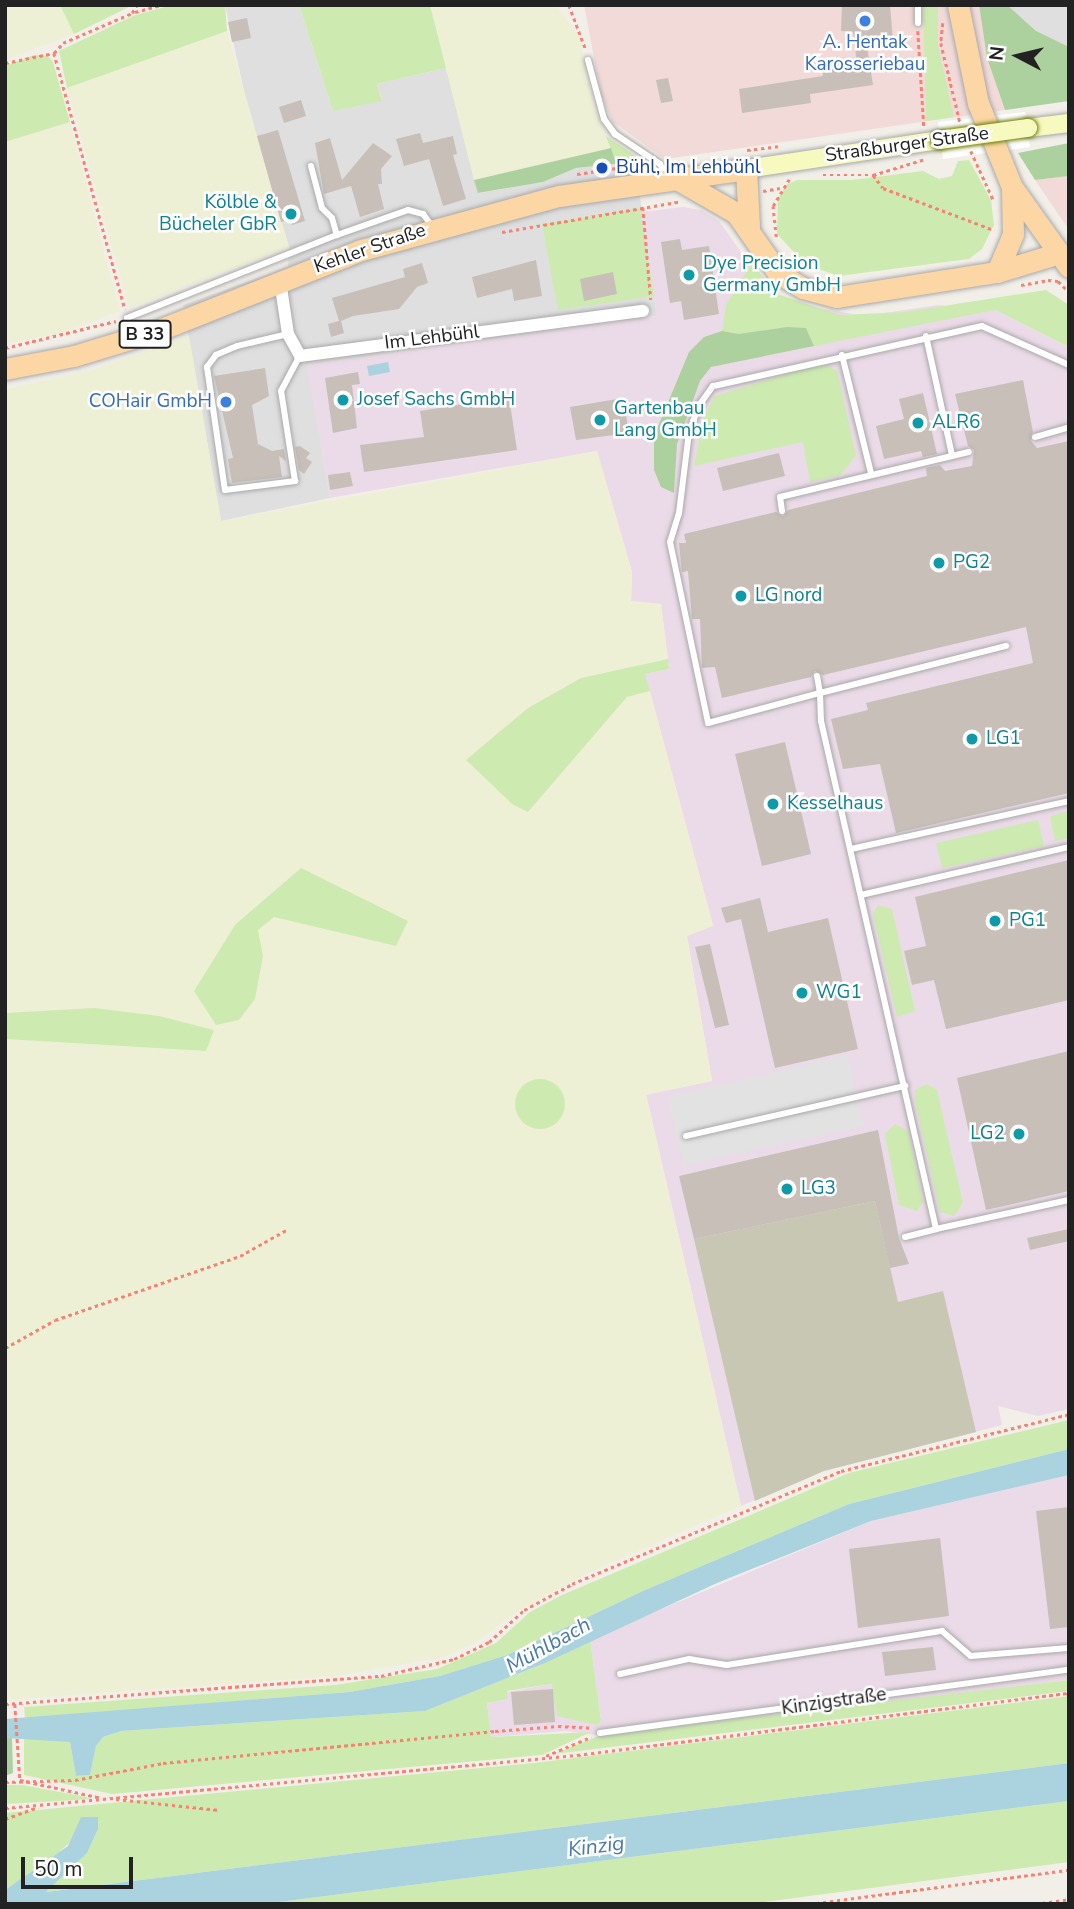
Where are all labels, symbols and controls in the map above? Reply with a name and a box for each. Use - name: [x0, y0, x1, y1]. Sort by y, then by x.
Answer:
- marker: A. Hentak Karosseriebau: [857, 13, 873, 29]
- north arrow: [983, 21, 1053, 91]
- place label: A. Hentak Karosseriebau: [805, 32, 925, 76]
- text: N: [983, 45, 1011, 62]
- street label: Straßburger Straße: [824, 122, 990, 168]
- place label: Bühl, Im Lehbühl: [616, 157, 761, 179]
- marker: Bühl, Im Lehbühl: [594, 160, 610, 176]
- place label: Kölble & Bücheler GbR: [159, 192, 277, 236]
- marker: Kölble & Bücheler GbR: [283, 206, 299, 222]
- street label: Kehler Straße: [311, 219, 429, 279]
- place label: Dye Precision Germany GmbH: [703, 253, 841, 297]
- marker: Dye Precision Germany GmbH: [681, 267, 697, 283]
- road number: B 33: [117, 320, 173, 348]
- street label: Im Lehbühl: [383, 321, 481, 355]
- place label: Josef Sachs GmbH: [357, 389, 515, 411]
- place label: COHair GmbH: [89, 391, 212, 413]
- marker: Josef Sachs GmbH: [335, 392, 351, 408]
- marker: COHair GmbH: [218, 394, 234, 410]
- place label: Gartenbau Lang GmbH: [614, 398, 717, 442]
- marker: Gartenbau Lang GmbH: [592, 412, 608, 428]
- place label: ALR6: [932, 412, 980, 434]
- marker: ALR6: [910, 415, 926, 431]
- place label: PG2: [953, 552, 990, 574]
- marker: PG2: [931, 555, 947, 571]
- place label: LG nord: [755, 585, 822, 607]
- marker: LG nord: [733, 588, 749, 604]
- place label: LG1: [986, 728, 1021, 750]
- marker: LG1: [964, 731, 980, 747]
- place label: Kesselhaus: [787, 793, 883, 815]
- marker: Kesselhaus: [765, 796, 781, 812]
- place label: PG1: [1009, 910, 1046, 932]
- marker: PG1: [987, 913, 1003, 929]
- place label: WG1: [816, 982, 862, 1004]
- marker: WG1: [794, 985, 810, 1001]
- place label: LG2: [970, 1123, 1005, 1145]
- marker: LG2: [1011, 1126, 1027, 1142]
- place label: LG3: [801, 1178, 836, 1200]
- marker: LG3: [779, 1181, 795, 1197]
- water label: Mühlbach: [501, 1611, 595, 1679]
- street label: Kinzigstraße: [780, 1683, 888, 1721]
- water label: Kinzig: [566, 1830, 626, 1862]
- scale bar: [24, 1842, 136, 1886]
- text: 50 m: [34, 1855, 83, 1883]

